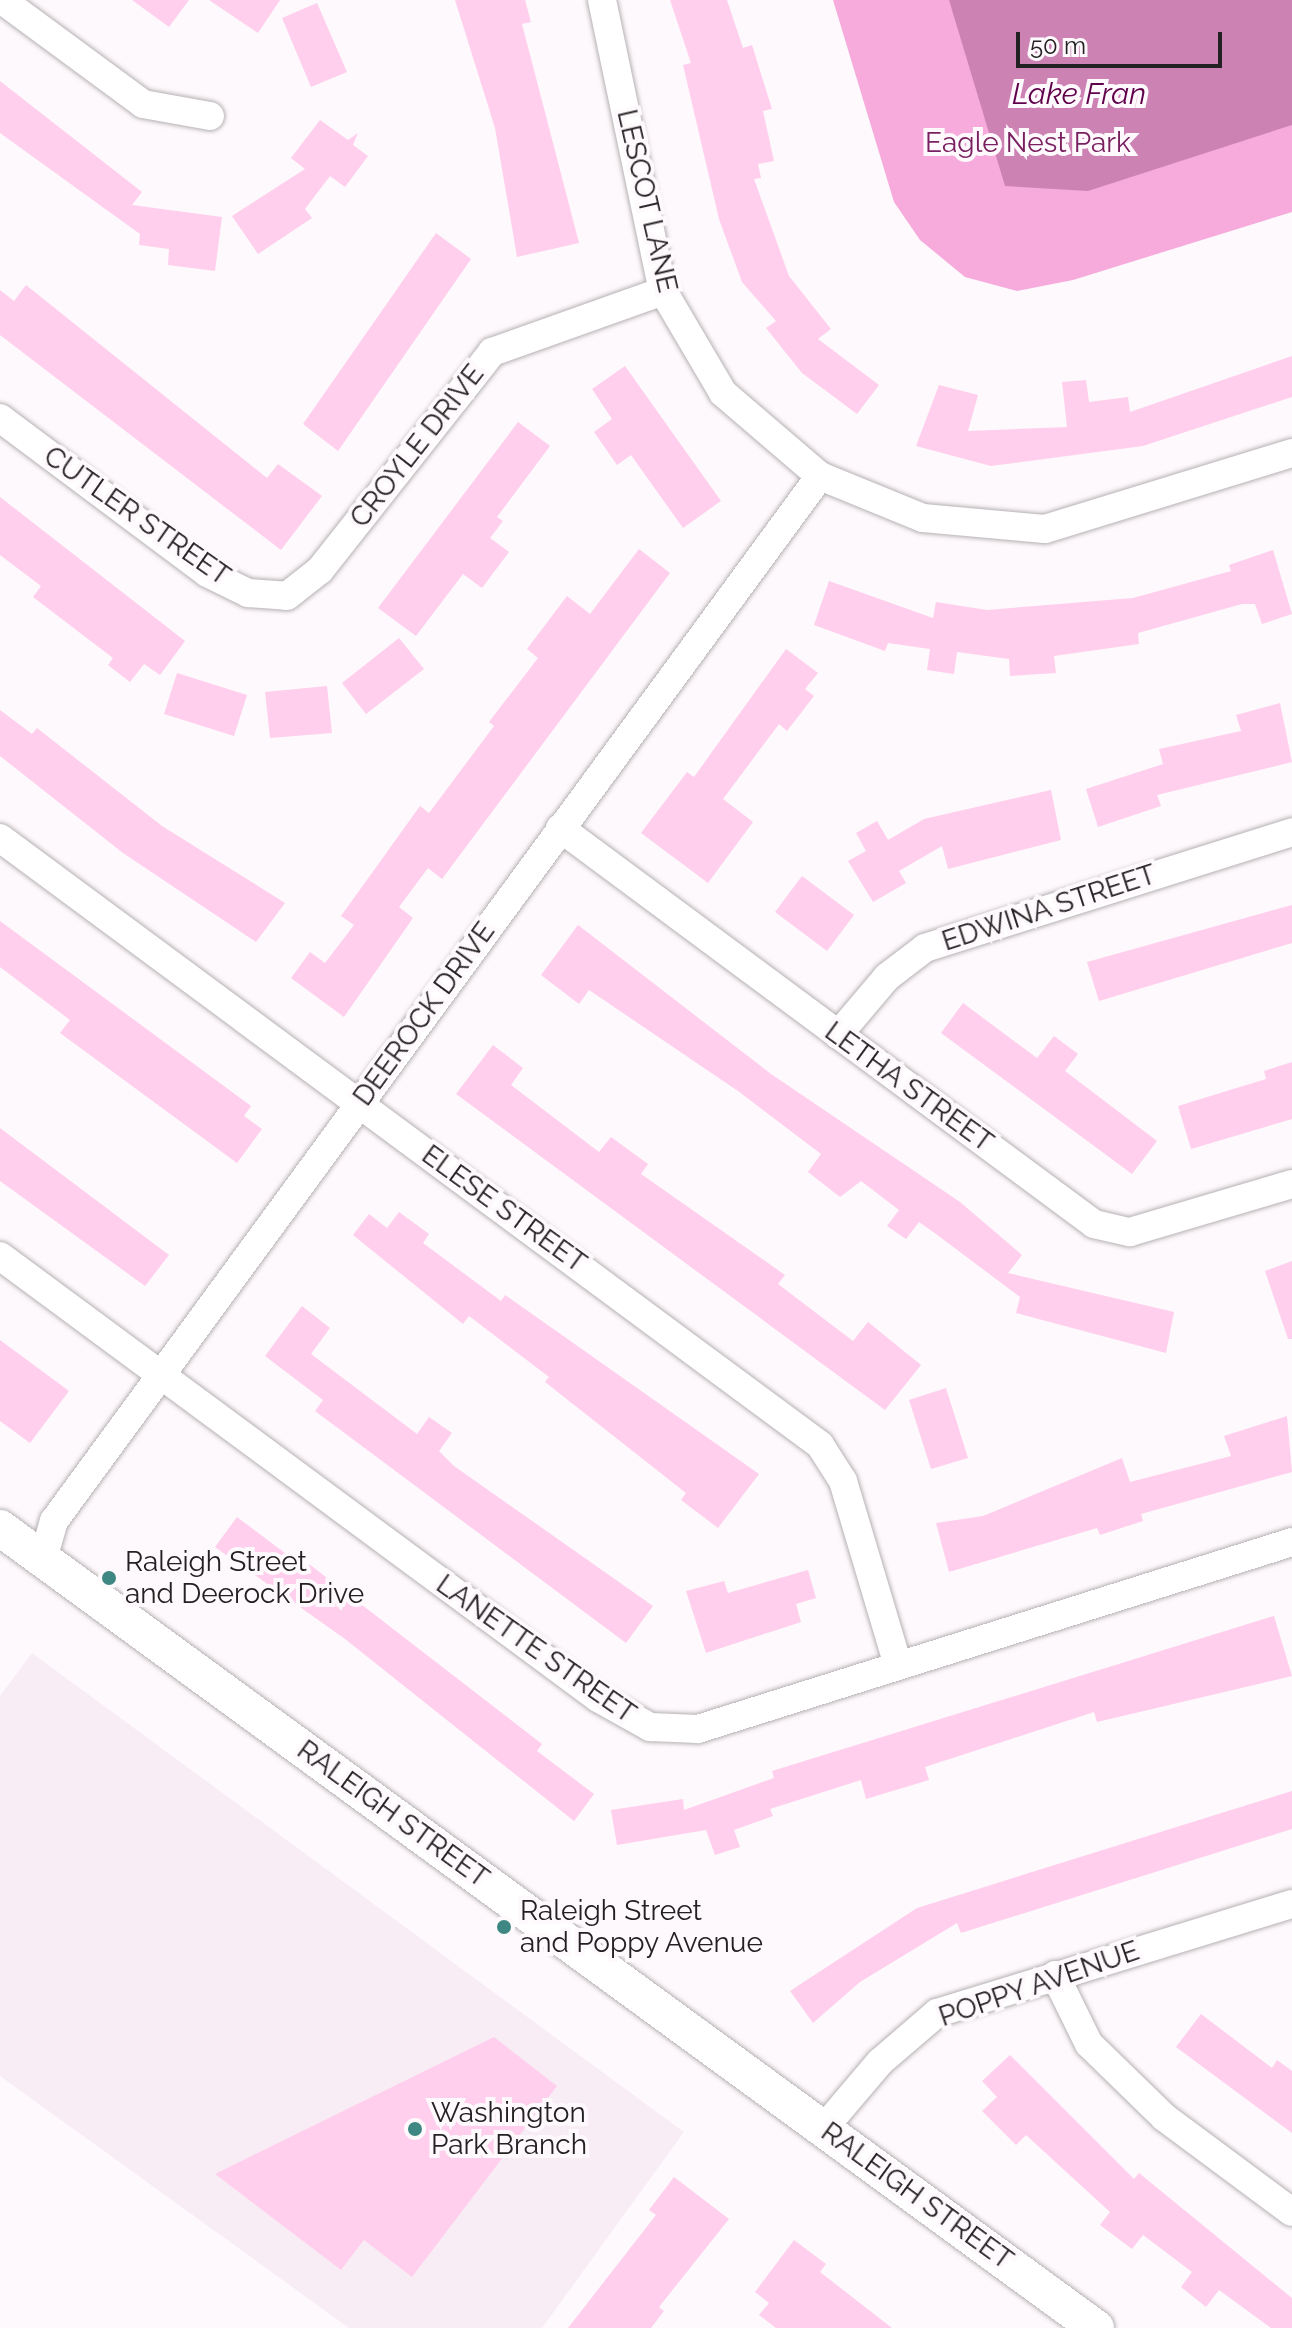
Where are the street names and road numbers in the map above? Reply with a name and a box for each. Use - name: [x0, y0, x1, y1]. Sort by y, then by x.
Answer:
- street label: LESCOT LANE: [610, 106, 684, 296]
- street label: CROYLE DRIVE: [343, 358, 491, 534]
- street label: CUTLER STREET: [37, 439, 237, 593]
- street label: EDWINA STREET: [937, 857, 1161, 959]
- street label: DEEROCK DRIVE: [346, 915, 502, 1113]
- street label: LETHA STREET: [818, 1014, 1000, 1160]
- street label: ELESE STREET: [415, 1138, 593, 1280]
- street label: LANETTE STREET: [430, 1568, 642, 1730]
- street label: RALEIGH STREET: [291, 1733, 495, 1895]
- street label: POPPY AVENUE: [934, 1934, 1144, 2034]
- street label: RALEIGH STREET: [815, 2115, 1019, 2277]

